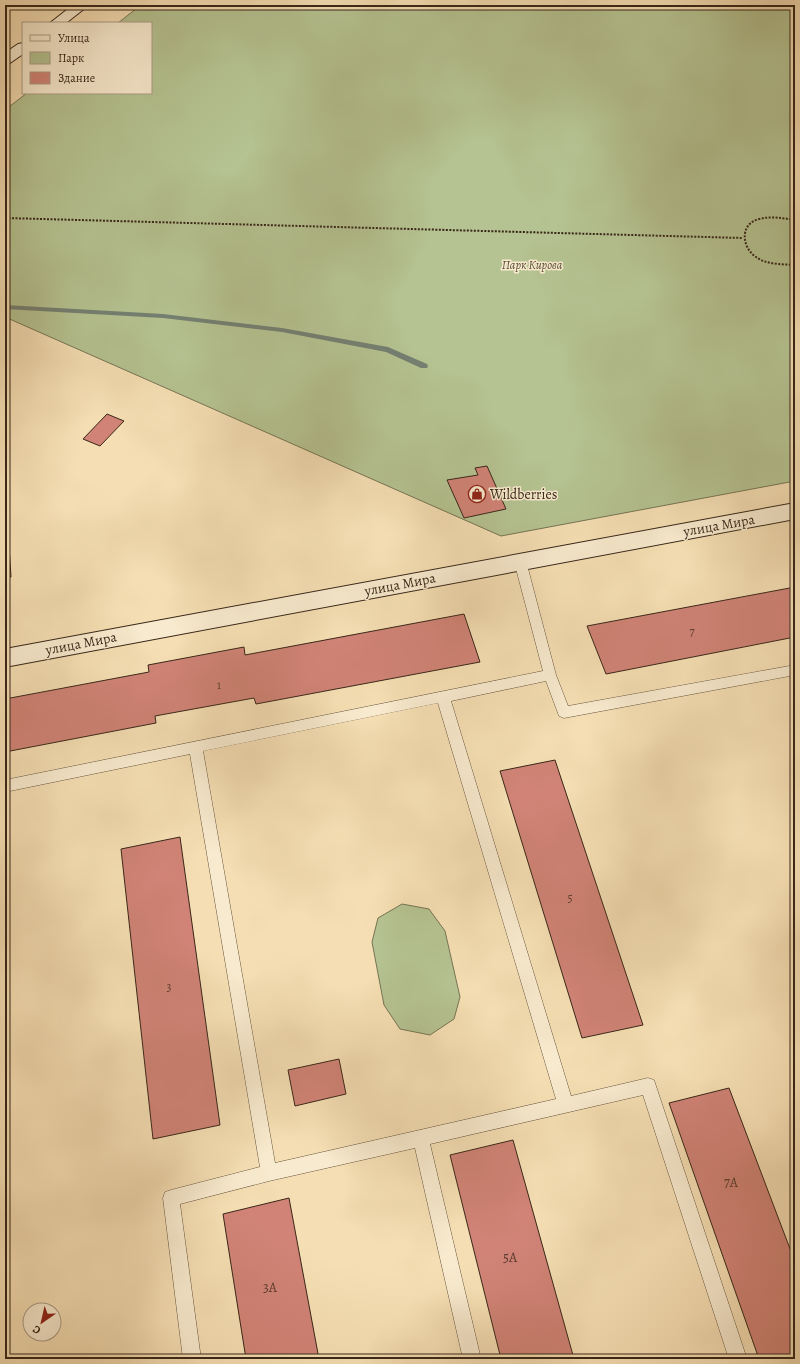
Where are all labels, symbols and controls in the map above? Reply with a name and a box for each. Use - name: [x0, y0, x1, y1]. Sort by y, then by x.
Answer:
- legend: [22, 22, 152, 94]
- text: Улица: [58, 30, 90, 46]
- text: Парк: [58, 50, 84, 66]
- text: Здание: [58, 70, 95, 86]
- park label: Парк Кирова: [502, 257, 563, 273]
- shop icon: Wildberries: [467, 484, 487, 504]
- place label: Wildberries: [489, 485, 557, 504]
- street label: улица Мира: [681, 510, 757, 541]
- street label: улица Мира: [362, 568, 438, 601]
- house number: 7: [689, 623, 695, 639]
- street label: улица Мира: [43, 627, 119, 660]
- house number: 1: [217, 677, 221, 693]
- house number: 5: [567, 890, 573, 906]
- house number: 3: [167, 979, 172, 995]
- house number: 7А: [724, 1173, 739, 1192]
- house number: 5А: [503, 1248, 518, 1267]
- house number: 3А: [263, 1278, 278, 1297]
- north arrow: [22, 1302, 62, 1342]
- text: С: [30, 1322, 44, 1338]

